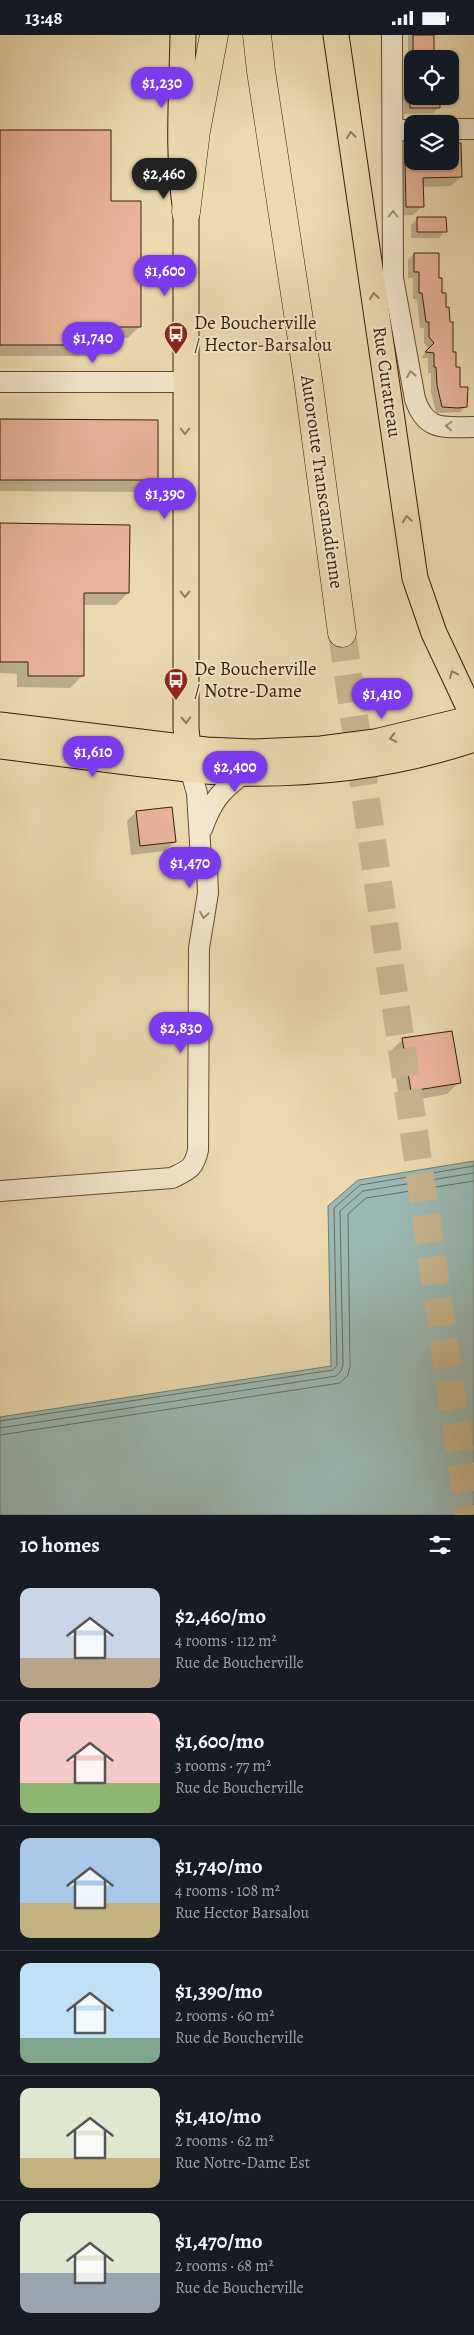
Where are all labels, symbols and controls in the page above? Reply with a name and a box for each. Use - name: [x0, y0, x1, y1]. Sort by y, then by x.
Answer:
- text: 13:48: [25, 5, 63, 31]
- map controls: [404, 50, 459, 170]
- button: locate: [404, 50, 459, 105]
- pin: $1,230: [121, 67, 203, 109]
- text: $1,230: [142, 72, 182, 94]
- button: layers: [404, 115, 459, 170]
- one-way arrow: [346, 131, 357, 139]
- pin: $2,460: [123, 157, 205, 200]
- text: $2,460: [143, 163, 185, 185]
- one-way arrow: [388, 209, 398, 217]
- pin: $1,600: [124, 255, 206, 297]
- text: $1,600: [144, 260, 186, 282]
- one-way arrow: [370, 291, 380, 300]
- place label: De Boucherville / Hector-Barsalou: [194, 310, 333, 358]
- pin: $1,740: [52, 321, 134, 364]
- bus stop icon: De Boucherville / Hector-Barsalou: [163, 321, 189, 355]
- street label: Rue Curatteau: [366, 325, 408, 440]
- text: $1,740: [73, 327, 113, 349]
- one-way arrow: [406, 370, 416, 379]
- street label: Autoroute Transcanadienne: [294, 373, 350, 590]
- one-way arrow: [445, 421, 453, 432]
- one-way arrow: [180, 428, 190, 435]
- pin: $1,390: [124, 477, 206, 520]
- text: $1,390: [145, 483, 185, 505]
- one-way arrow: [402, 515, 412, 524]
- one-way arrow: [180, 590, 191, 598]
- place label: De Boucherville / Notre-Dame: [194, 656, 316, 704]
- bus stop icon: De Boucherville / Notre-Dame: [163, 667, 189, 701]
- one-way arrow: [448, 670, 459, 679]
- pin: $1,410: [341, 677, 423, 720]
- text: $1,410: [363, 683, 401, 705]
- one-way arrow: [180, 717, 191, 725]
- one-way arrow: [388, 733, 397, 743]
- pin: $1,610: [52, 735, 134, 778]
- text: $1,610: [74, 741, 112, 763]
- pin: $2,400: [194, 751, 276, 793]
- text: $2,400: [213, 756, 257, 778]
- pin: $1,470: [149, 847, 231, 889]
- text: $1,470: [170, 852, 210, 874]
- one-way arrow: [200, 911, 210, 919]
- pin: $2,830: [140, 1011, 222, 1054]
- text: $2,830: [160, 1017, 202, 1039]
- text: 10 homes: [20, 1531, 100, 1559]
- icon: filters: [426, 1531, 454, 1559]
- text: $2,460/mo: [175, 1602, 266, 1630]
- icon: home: [60, 1608, 120, 1668]
- text: 4 rooms · 112 m²: [175, 1630, 277, 1652]
- text: Rue de Boucherville: [175, 1652, 304, 1674]
- text: $1,600/mo: [175, 1727, 264, 1755]
- icon: home: [60, 1733, 120, 1793]
- text: 3 rooms · 77 m²: [175, 1755, 271, 1777]
- text: Rue de Boucherville: [175, 1777, 304, 1799]
- text: $1,740/mo: [175, 1852, 263, 1880]
- icon: home: [60, 1858, 120, 1918]
- text: 4 rooms · 108 m²: [175, 1880, 280, 1902]
- text: Rue Hector Barsalou: [175, 1902, 309, 1924]
- text: $1,390/mo: [175, 1977, 263, 2005]
- icon: home: [60, 1983, 120, 2043]
- text: 2 rooms · 60 m²: [175, 2005, 275, 2027]
- text: Rue de Boucherville: [175, 2027, 304, 2049]
- text: $1,410/mo: [175, 2102, 261, 2130]
- icon: home: [60, 2108, 120, 2168]
- text: 2 rooms · 62 m²: [175, 2130, 274, 2152]
- text: Rue Notre-Dame Est: [175, 2152, 310, 2174]
- text: $1,470/mo: [175, 2227, 263, 2255]
- icon: home: [60, 2233, 120, 2293]
- text: 2 rooms · 68 m²: [175, 2255, 274, 2277]
- text: Rue de Boucherville: [175, 2277, 304, 2299]

